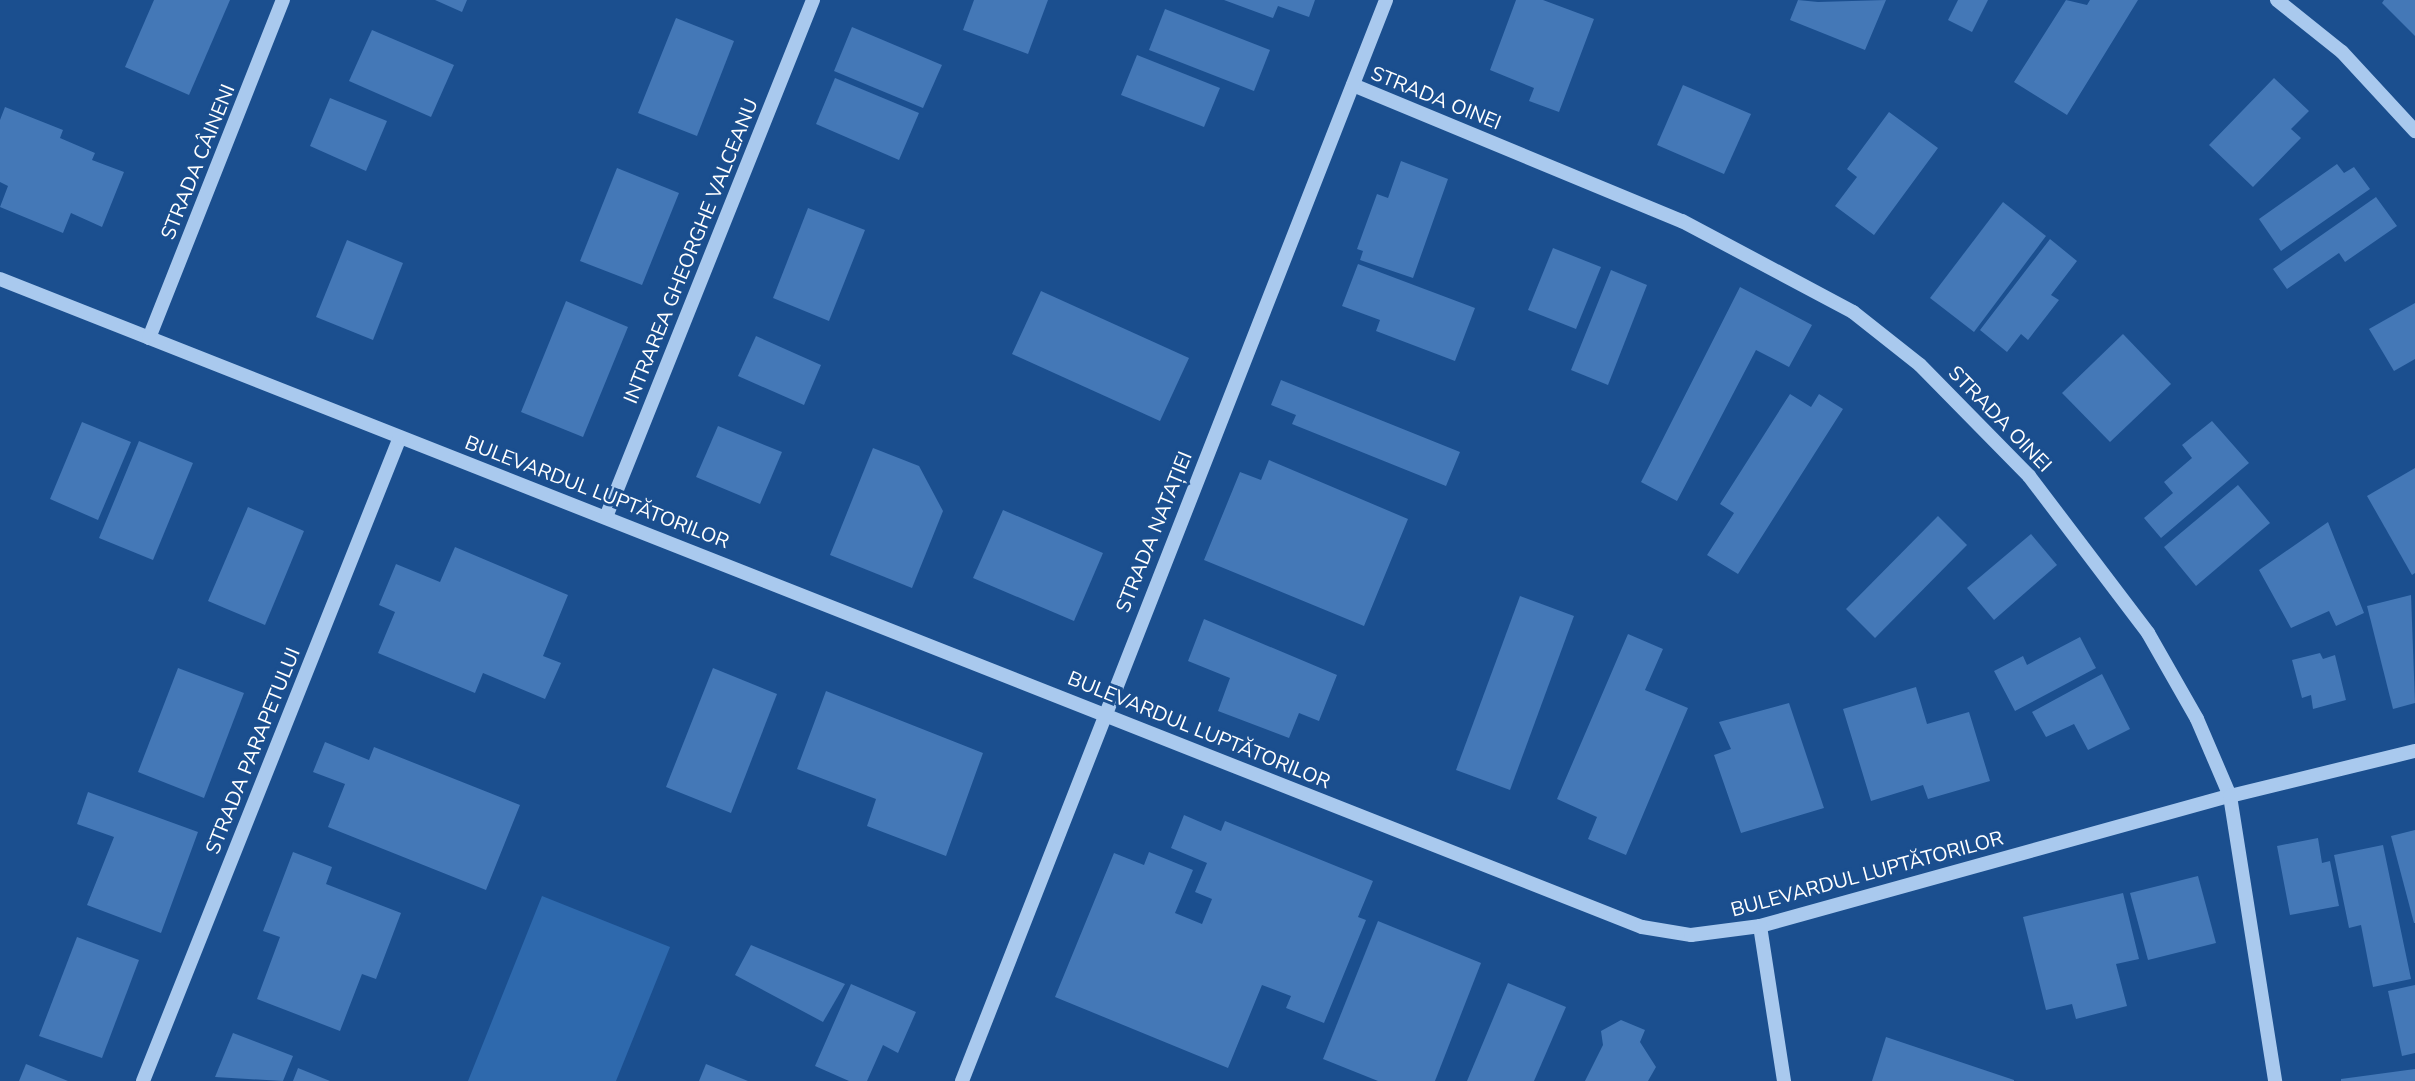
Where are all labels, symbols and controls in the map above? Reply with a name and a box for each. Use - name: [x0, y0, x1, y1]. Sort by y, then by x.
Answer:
- street label: STRADA OINEI: [1367, 61, 1505, 135]
- street label: STRADA CÂINENI: [156, 81, 240, 243]
- street label: INTRAREA GHEORGHE VALCEANU: [619, 95, 763, 407]
- street label: STRADA OINEI: [1943, 361, 2057, 477]
- street label: BULEVARDUL LUPTĂTORILOR: [461, 430, 733, 554]
- street label: STRADA NATAȚIEI: [1111, 448, 1197, 616]
- street label: STRADA PARAPETULUI: [201, 644, 305, 858]
- street label: BULEVARDUL LUPTĂTORILOR: [1064, 666, 1334, 794]
- street label: BULEVARDUL LUPTĂTORILOR: [1728, 826, 2006, 922]

